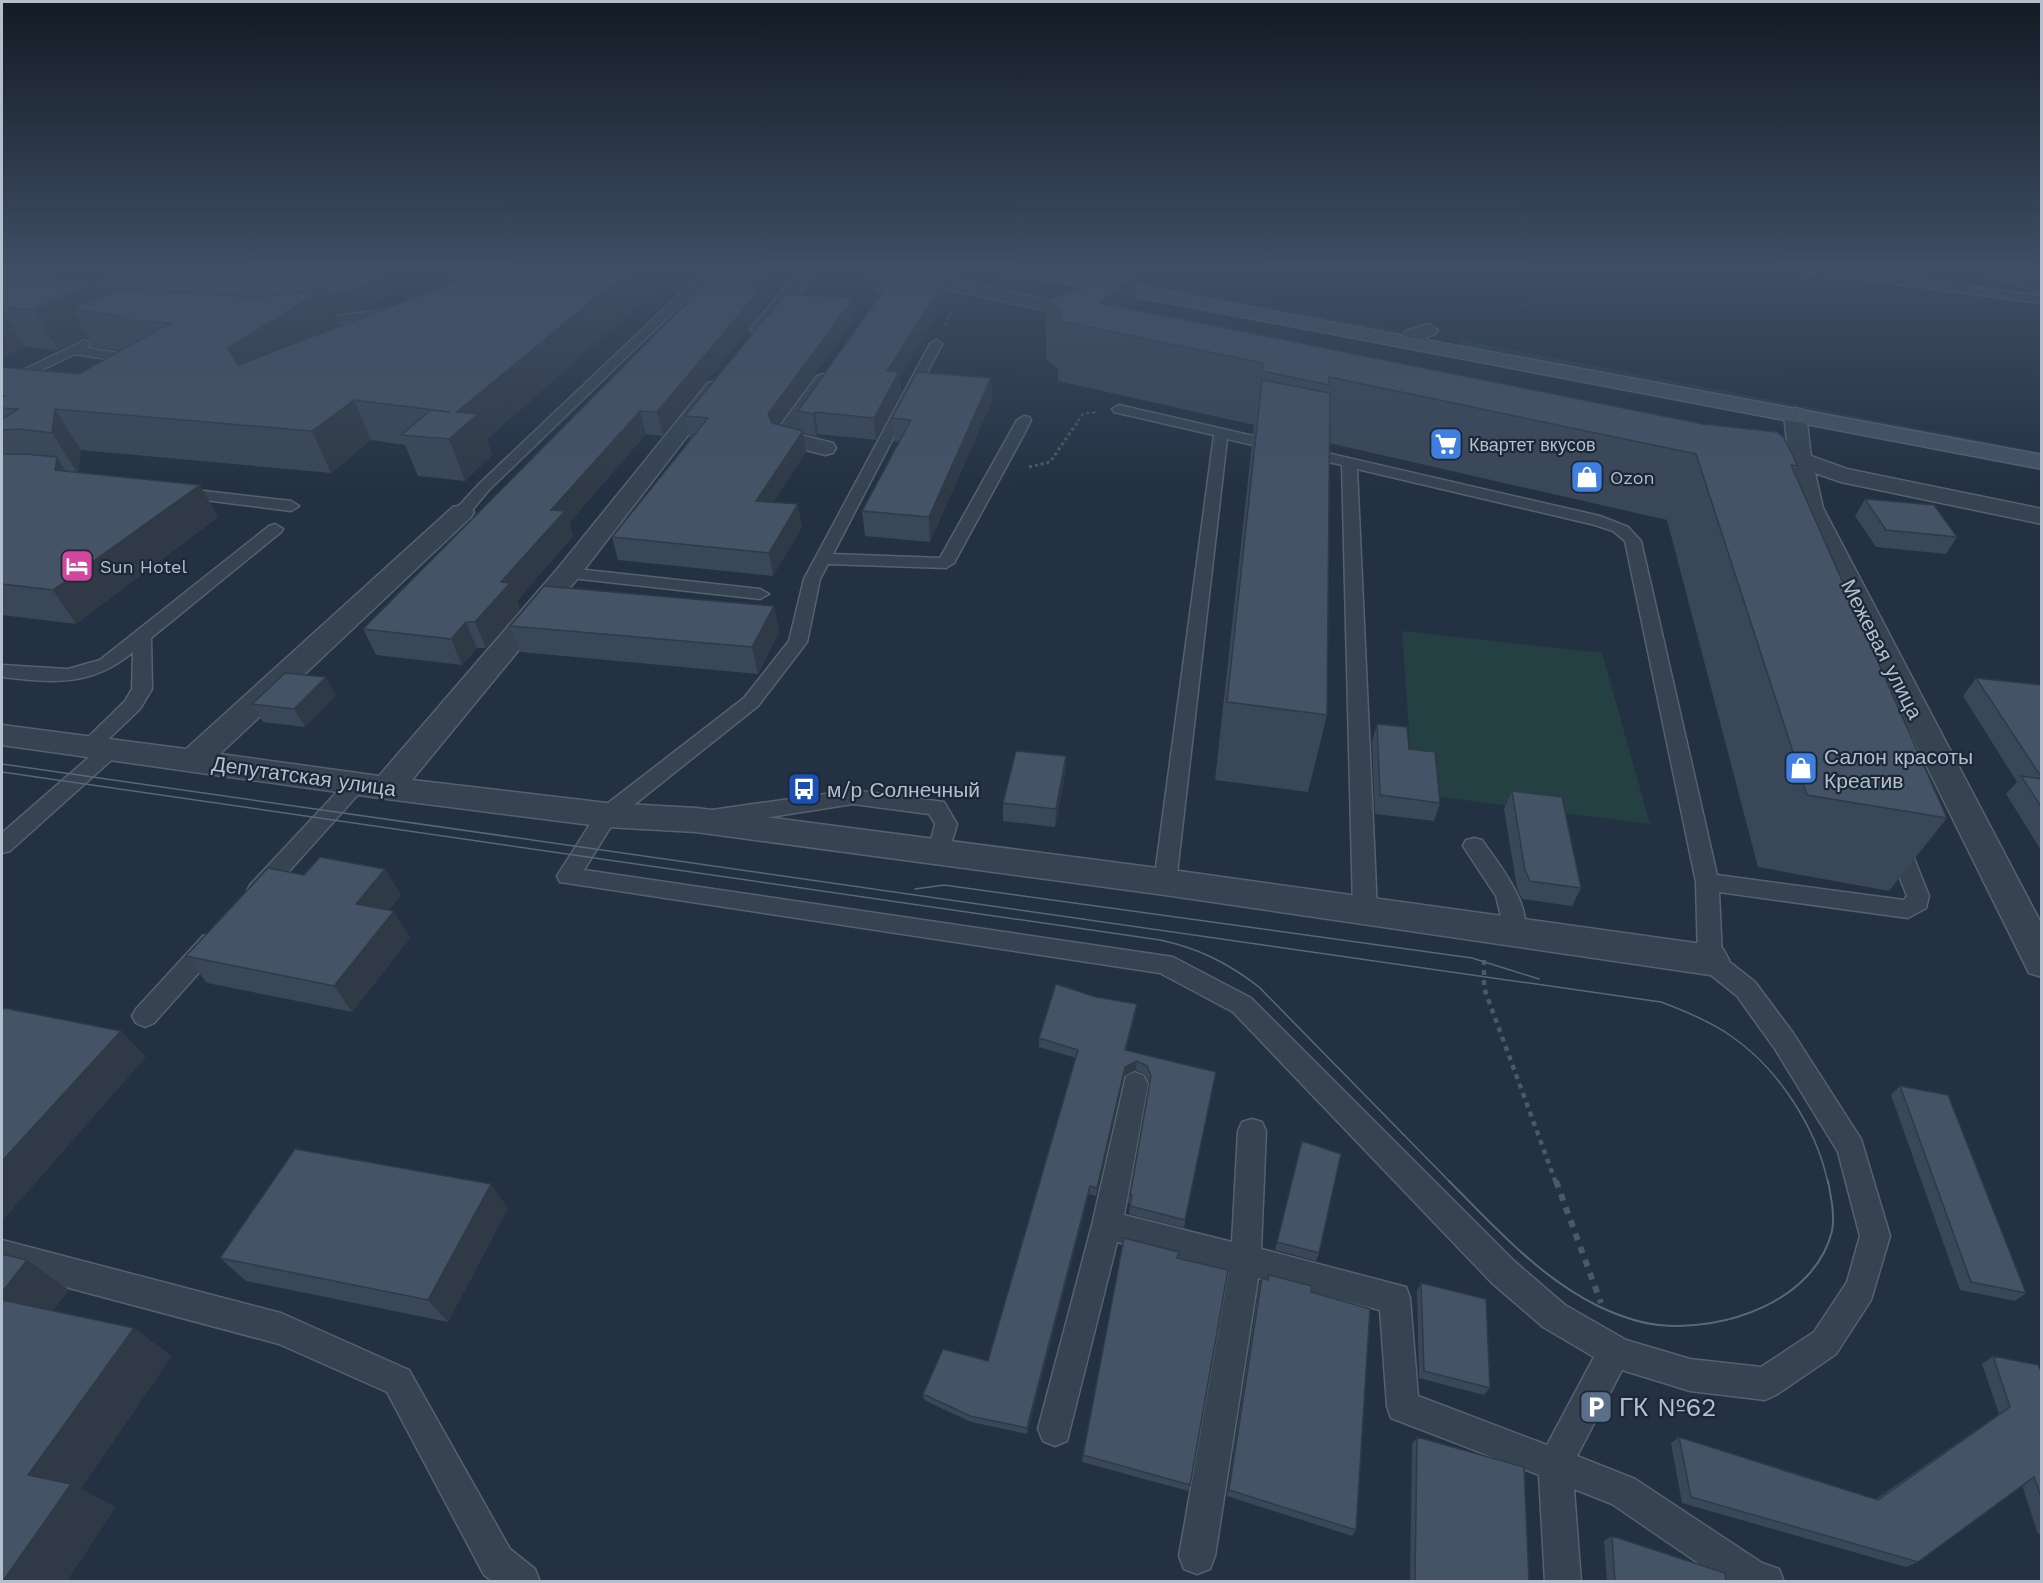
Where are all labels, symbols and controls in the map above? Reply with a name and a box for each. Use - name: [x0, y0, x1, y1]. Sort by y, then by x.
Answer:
- supermarket icon: Квартет вкусов: [1428, 426, 1464, 462]
- place label: Квартет вкусов: [1469, 434, 1596, 455]
- shop icon: Ozon: [1569, 459, 1605, 495]
- place label: Ozon: [1610, 467, 1655, 488]
- hotel icon: Sun Hotel: [59, 548, 95, 584]
- place label: Sun Hotel: [100, 556, 187, 577]
- street label: Межевая улица: [1836, 575, 1928, 723]
- place label: Салон красоты Креатив: [1824, 744, 1973, 793]
- shop icon: Салон красоты Креатив: [1783, 750, 1819, 786]
- street label: Депутатская улица: [210, 751, 398, 801]
- bus stop icon: м/р Солнечный: [786, 771, 822, 807]
- place label: м/р Солнечный: [827, 777, 980, 802]
- parking icon: ГК №62: [1578, 1389, 1614, 1425]
- place label: ГК №62: [1619, 1392, 1717, 1422]

